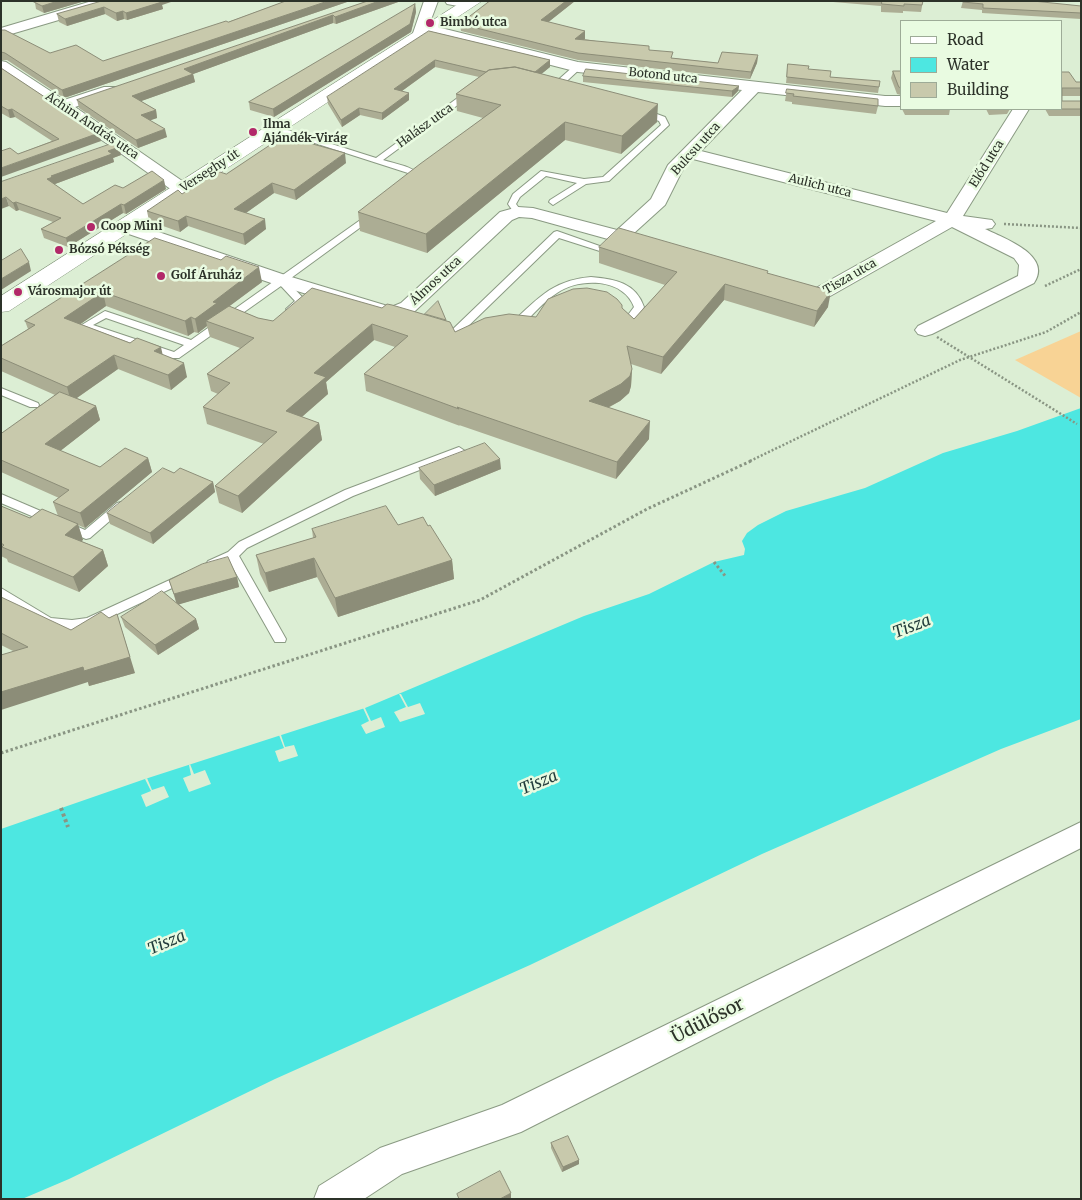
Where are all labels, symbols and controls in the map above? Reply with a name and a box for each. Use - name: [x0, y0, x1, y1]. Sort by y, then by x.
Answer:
- place label: Bimbó utca: [440, 16, 507, 30]
- marker: Bimbó utca: [424, 17, 436, 29]
- legend: [900, 20, 1062, 110]
- text: Road: [947, 30, 983, 49]
- text: Water: [947, 55, 989, 74]
- street label: Botond utca: [628, 65, 698, 87]
- text: Building: [947, 80, 1009, 99]
- street label: Áchim András utca: [43, 89, 141, 163]
- street label: Halász utca: [394, 101, 456, 151]
- place label: Ilma Ajándék-Virág: [263, 118, 347, 146]
- street label: Bulcsu utca: [669, 120, 723, 178]
- marker: Ilma Ajándék-Virág: [247, 126, 259, 138]
- street label: Előd utca: [967, 138, 1007, 190]
- street label: Verseghy út: [178, 147, 242, 195]
- street label: Aulich utca: [787, 171, 853, 201]
- place label: Coop Mini: [101, 220, 162, 234]
- marker: Coop Mini: [85, 221, 97, 233]
- place label: Bózsó Pékség: [69, 243, 150, 257]
- marker: Bózsó Pékség: [53, 244, 65, 256]
- street label: Álmos utca: [408, 254, 464, 308]
- street label: Tisza utca: [821, 256, 879, 298]
- place label: Golf Áruház: [171, 269, 242, 283]
- marker: Golf Áruház: [155, 270, 167, 282]
- place label: Városmajor út: [28, 285, 111, 299]
- marker: Városmajor út: [12, 286, 24, 298]
- water label: Tisza: [890, 611, 934, 643]
- water label: Tisza: [517, 767, 561, 799]
- water label: Tisza: [145, 927, 189, 959]
- street label: Üdülősor: [668, 994, 748, 1048]

